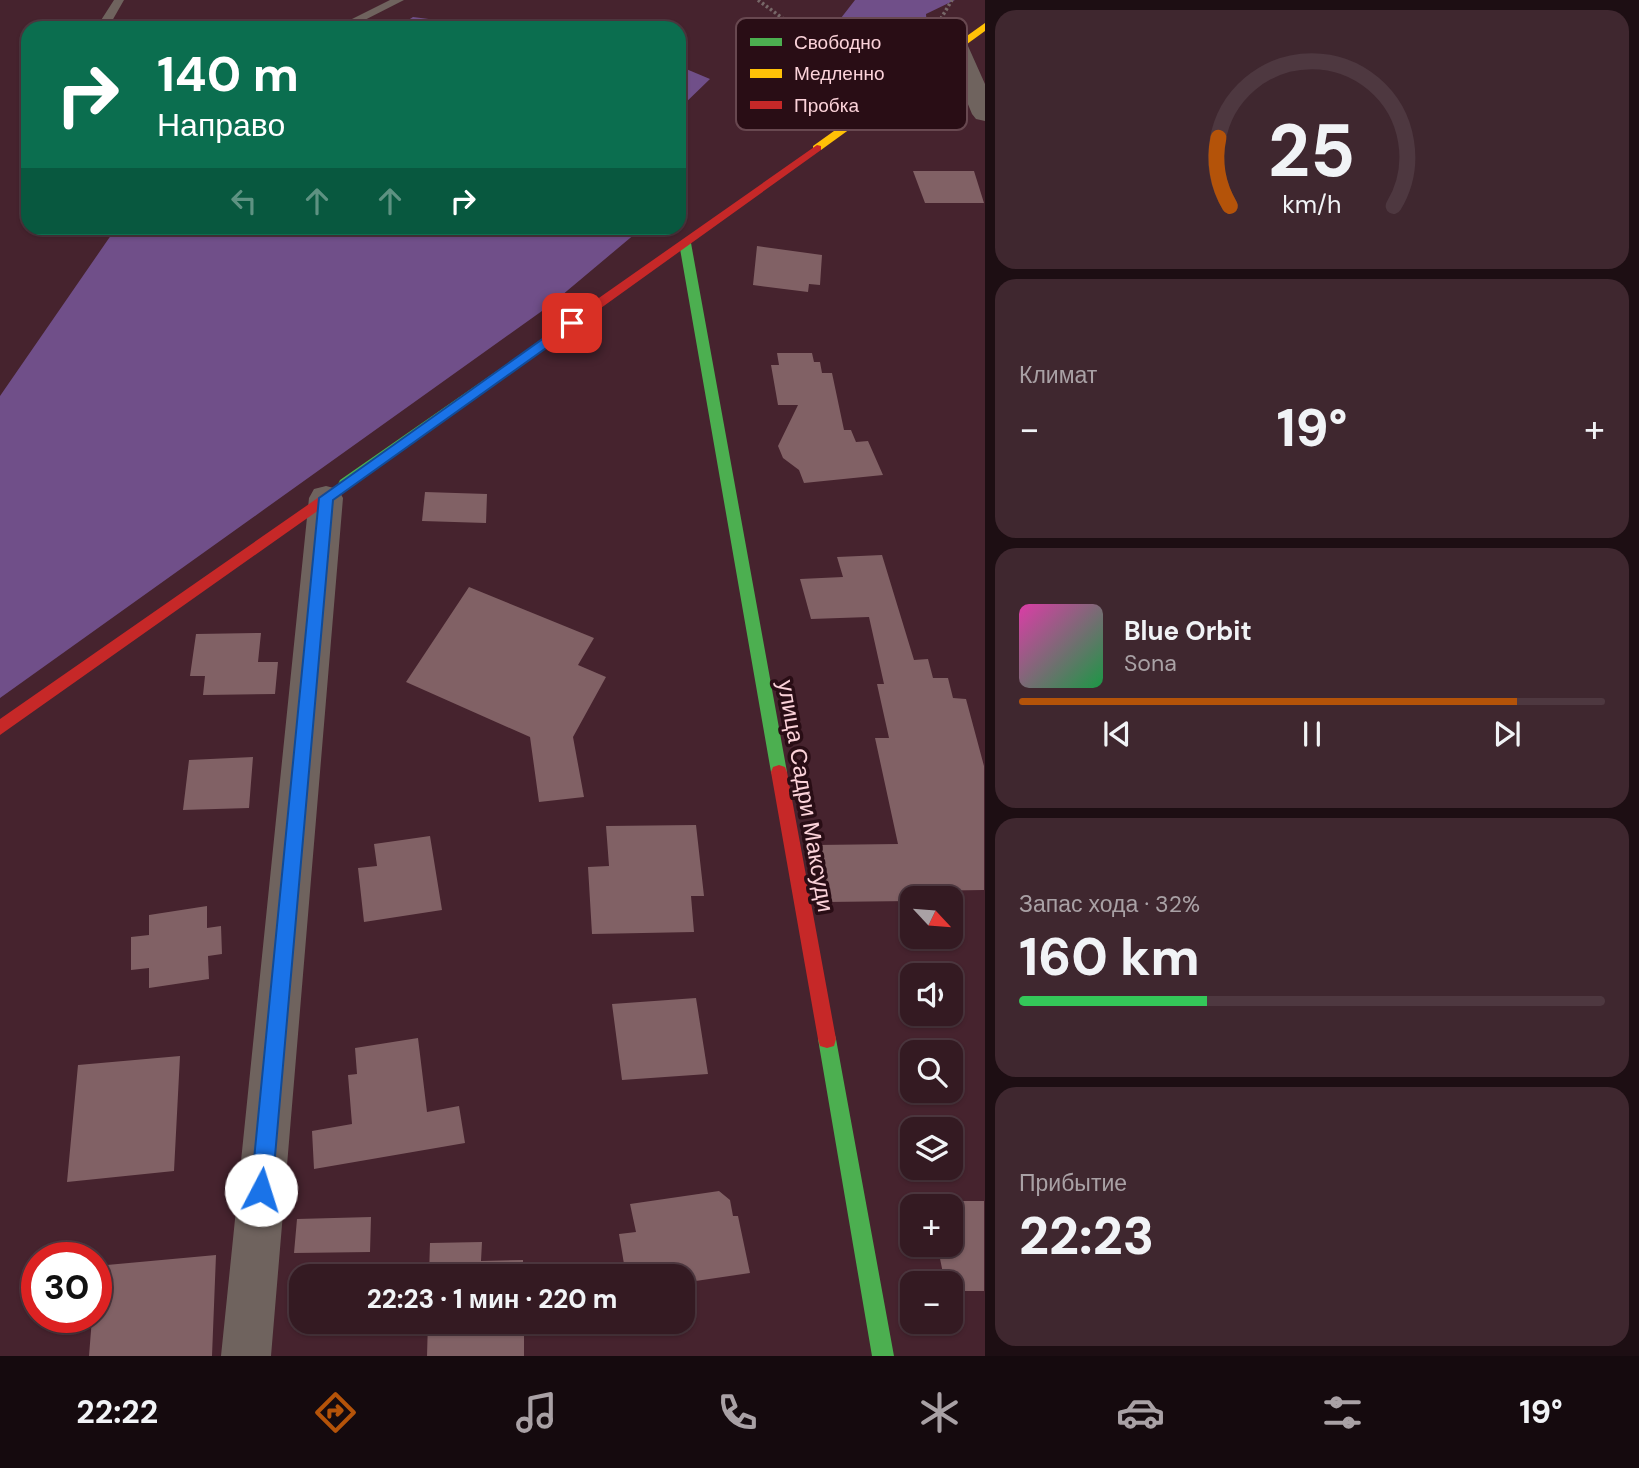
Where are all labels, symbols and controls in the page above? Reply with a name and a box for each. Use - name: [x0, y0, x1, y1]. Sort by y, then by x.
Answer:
- legend: [736, 18, 967, 130]
- text: Свободно: [794, 30, 881, 55]
- text: 140 m: [157, 42, 299, 106]
- icon: right: [42, 49, 133, 140]
- text: Медленно: [794, 61, 884, 86]
- text: Пробка: [794, 93, 859, 118]
- text: Направо: [157, 104, 285, 146]
- text: 25: [1268, 104, 1356, 199]
- icon: left: [225, 182, 263, 220]
- icon: ahead: [298, 182, 336, 220]
- icon: ahead: [371, 182, 409, 220]
- icon: right: [444, 182, 482, 220]
- text: km/h: [1282, 187, 1342, 220]
- pin: [542, 293, 602, 353]
- icon: arrive: [553, 304, 591, 342]
- text: Климат: [1019, 360, 1097, 390]
- text: 19°: [1276, 394, 1348, 462]
- text: −: [1019, 404, 1040, 454]
- text: +: [1584, 404, 1605, 454]
- text: Blue Orbit: [1124, 614, 1252, 648]
- text: Sona: [1124, 648, 1177, 678]
- street label: улица Садри Максуди: [771, 678, 841, 914]
- icon: previous: [1098, 715, 1136, 753]
- icon: pause: [1293, 715, 1331, 753]
- icon: next: [1488, 715, 1526, 753]
- north arrow: [900, 886, 962, 948]
- map controls: [900, 886, 963, 1334]
- text: Запас хода · 32%: [1019, 889, 1200, 919]
- text: 160 km: [1019, 923, 1200, 991]
- button: sound: [900, 963, 963, 1026]
- button: search: [900, 1040, 963, 1103]
- button: layers: [900, 1117, 963, 1180]
- position arrow: [224, 1153, 298, 1227]
- text: Прибытие: [1019, 1168, 1127, 1198]
- button: +: [900, 1194, 963, 1257]
- text: 22:23: [1019, 1202, 1154, 1270]
- speed limit sign: 30: [21, 1242, 112, 1333]
- button: −: [900, 1271, 963, 1334]
- text: 22:23 · 1 мин · 220 m: [367, 1282, 617, 1316]
- icon: directions: [311, 1388, 360, 1437]
- icon: music: [512, 1388, 561, 1437]
- icon: phone: [713, 1388, 762, 1437]
- icon: climate: [915, 1388, 964, 1437]
- icon: car: [1116, 1388, 1165, 1437]
- icon: filters: [1318, 1388, 1367, 1437]
- text: 22:22: [76, 1391, 158, 1433]
- text: 19°: [1519, 1391, 1563, 1433]

